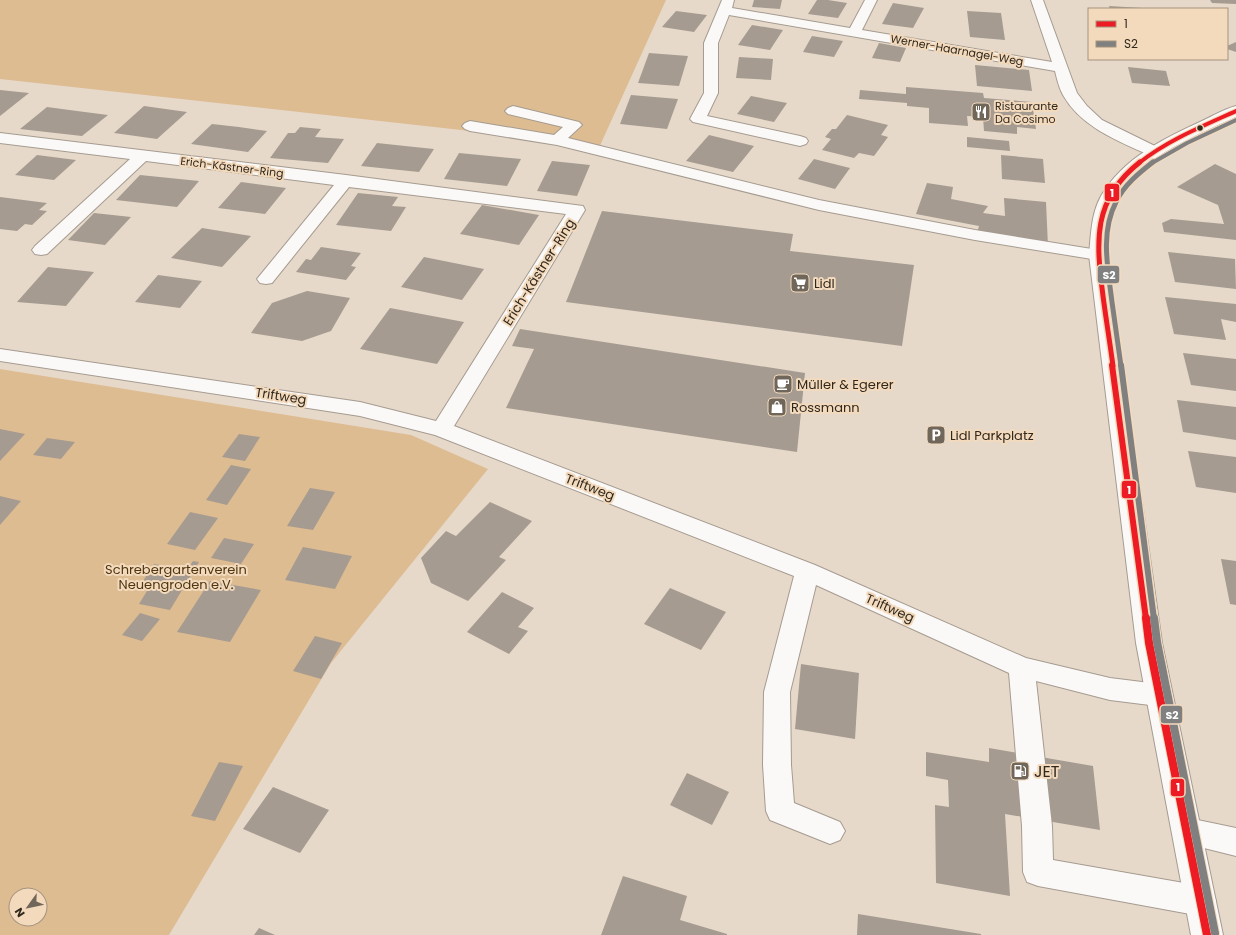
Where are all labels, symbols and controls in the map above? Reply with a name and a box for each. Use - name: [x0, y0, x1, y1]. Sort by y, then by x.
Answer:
- legend: [1088, 8, 1228, 60]
- text: 1: [1124, 15, 1128, 32]
- street label: Werner-Haarnagel-Weg: [889, 30, 1025, 70]
- text: S2: [1124, 35, 1138, 52]
- place label: Ristaurante Da Cosimo: [995, 98, 1058, 127]
- restaurant icon: Ristaurante Da Cosimo: [970, 101, 992, 123]
- unlabelled marker: [1195, 123, 1205, 133]
- street label: Erich-Kästner-Ring: [179, 153, 285, 181]
- line badge: 1: [1104, 183, 1120, 202]
- text: 1: [1110, 185, 1114, 201]
- street label: Erich-Kästner-Ring: [498, 215, 580, 329]
- line badge: S2: [1097, 265, 1120, 284]
- text: S2: [1102, 267, 1116, 283]
- supermarket icon: Lidl: [789, 272, 811, 294]
- place label: Lidl: [814, 274, 835, 293]
- cafe icon: Müller & Egerer: [772, 373, 794, 395]
- place label: Müller & Egerer: [797, 375, 894, 394]
- street label: Triftweg: [254, 383, 308, 409]
- shop icon: Rossmann: [766, 396, 788, 418]
- place label: Rossmann: [791, 398, 860, 417]
- parking icon: Lidl Parkplatz: [925, 424, 947, 446]
- place label: Lidl Parkplatz: [950, 426, 1034, 445]
- street label: Triftweg: [563, 469, 617, 505]
- line badge: 1: [1121, 480, 1137, 499]
- text: 1: [1127, 482, 1131, 498]
- park label: Schrebergartenverein Neuengroden e.V.: [105, 560, 247, 594]
- street label: Triftweg: [863, 589, 917, 627]
- line badge: S2: [1160, 705, 1183, 724]
- text: S2: [1165, 707, 1179, 723]
- fuel station icon: JET: [1009, 760, 1031, 782]
- place label: JET: [1034, 760, 1060, 783]
- line badge: 1: [1170, 778, 1185, 797]
- text: 1: [1176, 779, 1180, 795]
- north arrow: [8, 887, 48, 927]
- text: N: [11, 905, 29, 920]

